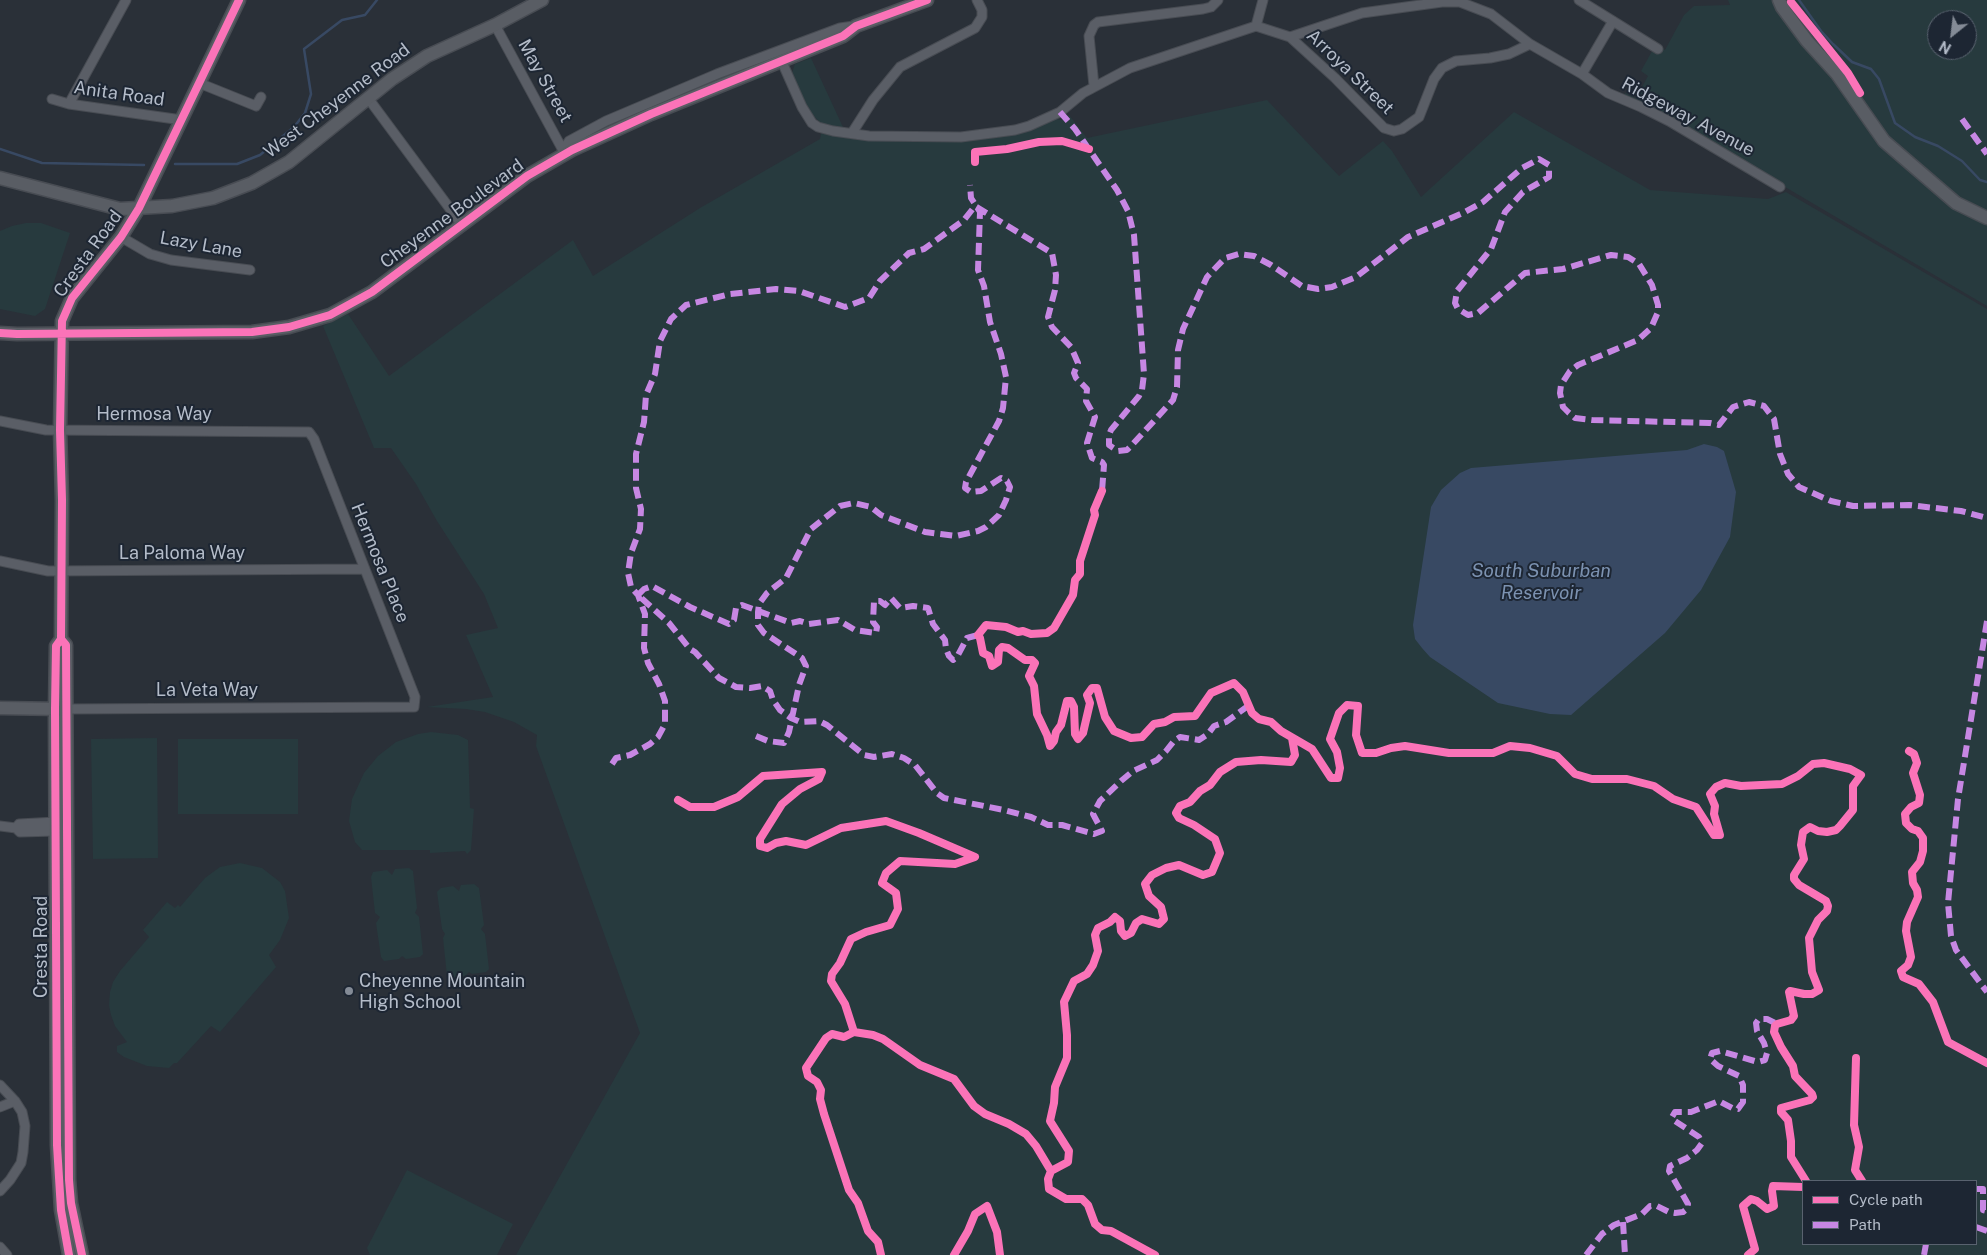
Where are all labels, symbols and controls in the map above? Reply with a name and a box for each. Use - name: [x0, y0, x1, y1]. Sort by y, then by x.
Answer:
- north arrow: [1927, 10, 1977, 60]
- street label: Arroya Street: [1302, 25, 1398, 119]
- street label: May Street: [513, 35, 577, 127]
- text: N: [1937, 38, 1954, 57]
- street label: West Cheyenne Road: [260, 39, 414, 163]
- street label: Ridgeway Avenue: [1618, 73, 1758, 161]
- street label: Anita Road: [72, 77, 166, 111]
- street label: Cheyenne Boulevard: [376, 155, 528, 273]
- street label: Cresta Road: [49, 206, 127, 302]
- street label: Lazy Lane: [158, 227, 244, 263]
- street label: Hermosa Way: [96, 403, 212, 425]
- street label: Hermosa Place: [346, 500, 414, 626]
- street label: La Paloma Way: [119, 542, 245, 564]
- water label: South Suburban Reservoir: [1471, 560, 1611, 604]
- street label: La Veta Way: [156, 679, 258, 701]
- street label: Cresta Road: [30, 896, 52, 998]
- place label: Cheyenne Mountain High School: [359, 970, 525, 1012]
- marker: Cheyenne Mountain High School: [343, 985, 355, 997]
- legend: [1802, 1180, 1977, 1245]
- text: Cycle path: [1849, 1191, 1923, 1208]
- text: Path: [1849, 1216, 1881, 1233]

